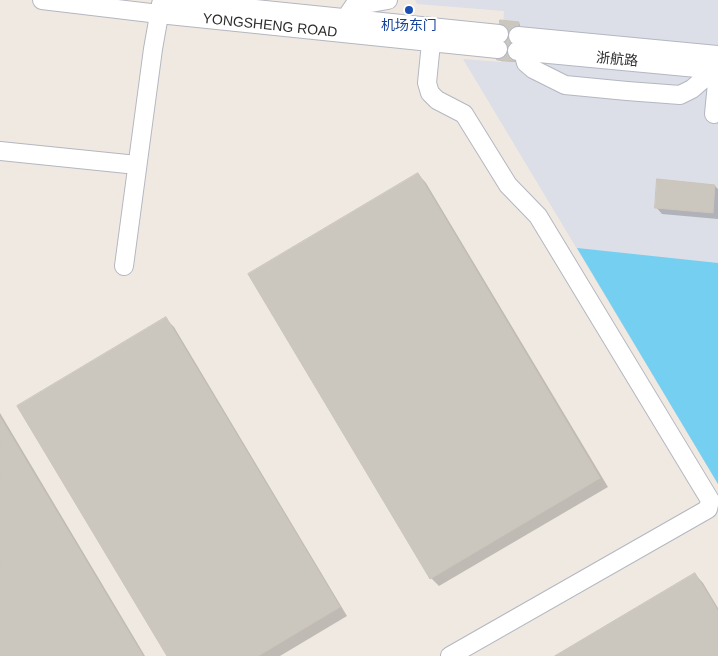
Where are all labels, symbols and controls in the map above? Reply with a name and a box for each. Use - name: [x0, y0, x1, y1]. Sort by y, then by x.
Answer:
- marker: 机场东门: [403, 4, 415, 16]
- street label: YONGSHENG ROAD: [202, 11, 338, 41]
- place label: 机场东门: [381, 18, 437, 34]
- street label: 浙航路: [595, 50, 639, 70]

